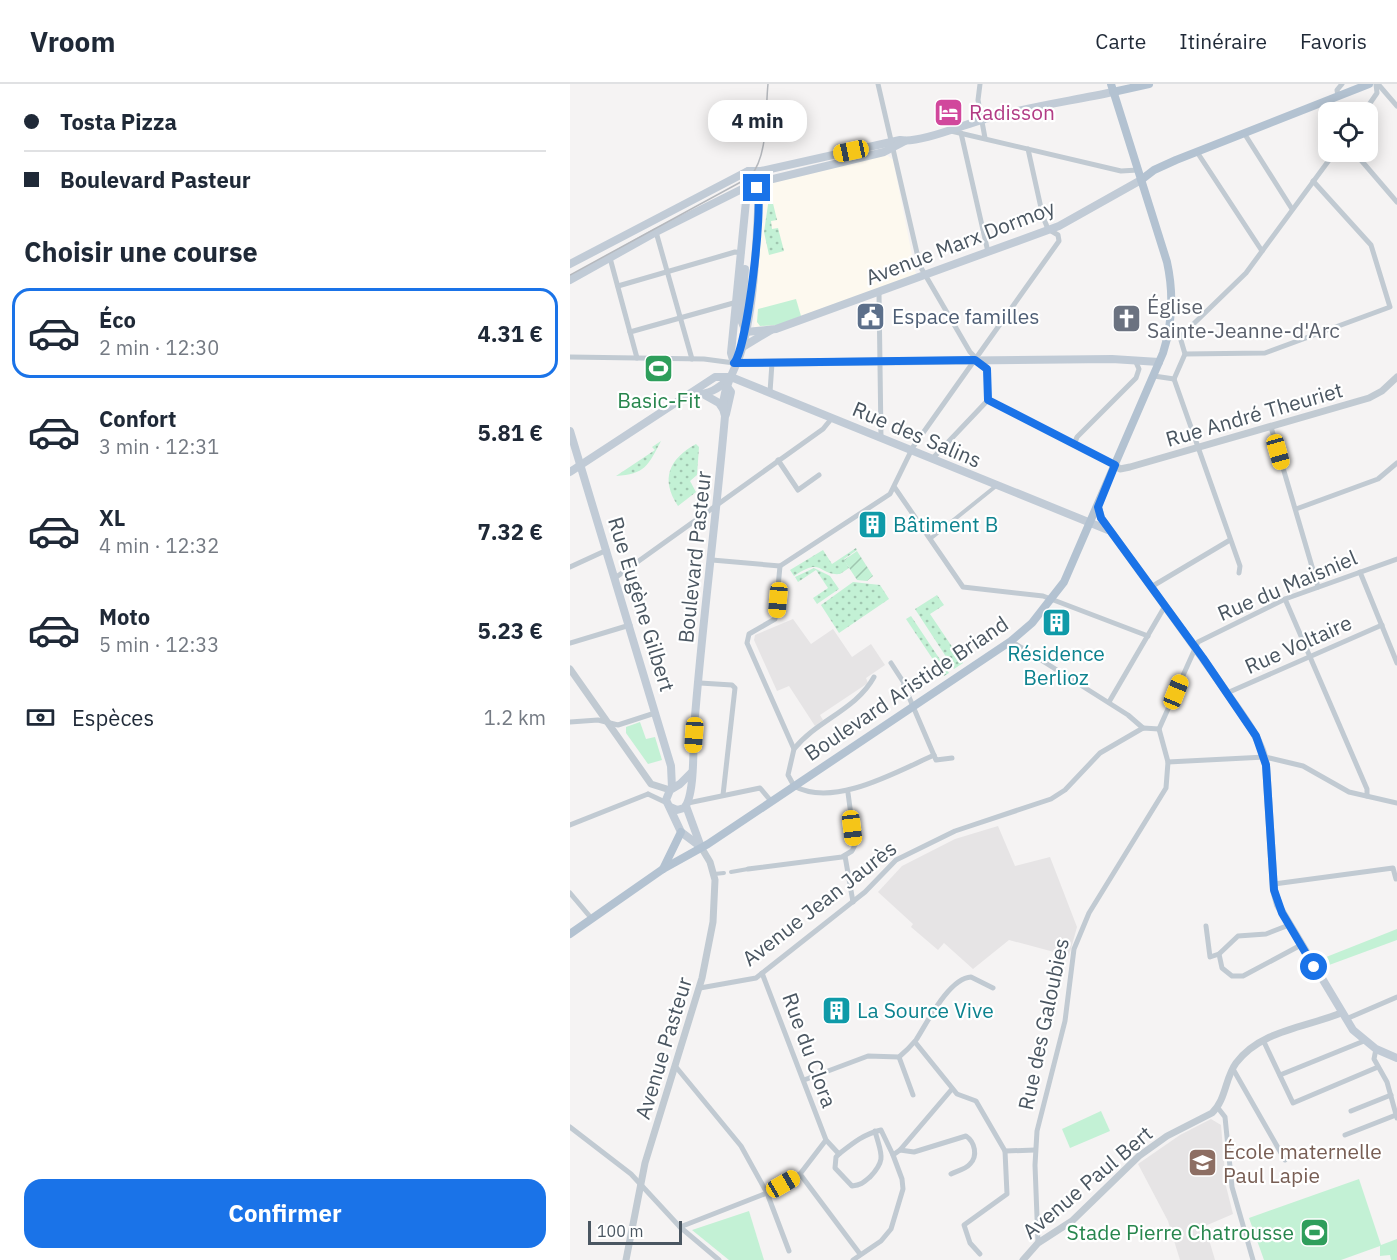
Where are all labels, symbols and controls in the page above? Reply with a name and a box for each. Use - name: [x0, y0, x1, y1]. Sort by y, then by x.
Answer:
- text: Vroom: [30, 23, 115, 60]
- text: Carte: [1095, 27, 1146, 55]
- text: Itinéraire: [1179, 27, 1267, 55]
- text: Favoris: [1300, 27, 1367, 55]
- hotel icon: Radisson: [932, 96, 964, 128]
- place label: Radisson: [969, 98, 1055, 126]
- callout: 4 min: [708, 101, 807, 143]
- map controls: [1318, 102, 1378, 162]
- button: locate: [1318, 102, 1378, 162]
- text: Tosta Pizza: [60, 107, 177, 136]
- text: 4 min: [731, 107, 784, 134]
- car: [832, 138, 870, 164]
- text: Boulevard Pasteur: [60, 165, 251, 194]
- route end: [743, 174, 770, 201]
- street label: Avenue Marx Dormoy: [861, 193, 1059, 291]
- text: Choisir une course: [24, 234, 258, 269]
- place label: Église Sainte-Jeanne-d'Arc: [1147, 292, 1340, 344]
- public building icon: Espace familles: [855, 300, 887, 332]
- place label: Espace familles: [892, 302, 1039, 330]
- church icon: Église Sainte-Jeanne-d'Arc: [1110, 302, 1142, 334]
- text: Éco: [99, 305, 136, 334]
- icon: car: [27, 306, 81, 360]
- text: 4.31 €: [478, 319, 543, 348]
- text: 2 min · 12:30: [99, 334, 219, 361]
- sports icon: Basic-Fit: [643, 353, 675, 385]
- street label: Rue André Theuriet: [1162, 375, 1346, 453]
- place label: Basic-Fit: [617, 386, 701, 414]
- street label: Rue des Salins: [848, 394, 986, 474]
- text: Confort: [99, 404, 177, 433]
- icon: car: [27, 405, 81, 459]
- text: 5.81 €: [478, 418, 543, 447]
- car: [1264, 432, 1292, 472]
- text: 3 min · 12:31: [99, 433, 219, 460]
- street label: Boulevard Pasteur: [671, 469, 717, 644]
- text: XL: [99, 503, 125, 532]
- icon: car: [27, 504, 81, 558]
- building icon: Bâtiment B: [856, 508, 888, 540]
- place label: Bâtiment B: [893, 510, 998, 538]
- street label: Rue Eugène Gilbert: [602, 513, 682, 695]
- text: 7.32 €: [478, 517, 543, 546]
- text: 4 min · 12:32: [99, 532, 219, 559]
- street label: Rue du Maisniel: [1213, 543, 1361, 627]
- car: [767, 581, 789, 619]
- text: Moto: [99, 602, 150, 631]
- icon: car: [27, 603, 81, 657]
- building icon: Résidence Berlioz: [1040, 606, 1072, 638]
- street label: Rue Voltaire: [1240, 608, 1356, 680]
- street label: Boulevard Aristide Briand: [799, 609, 1013, 767]
- text: 5.23 €: [478, 616, 543, 645]
- text: 5 min · 12:33: [99, 631, 219, 658]
- place label: Résidence Berlioz: [1007, 639, 1105, 691]
- car: [1161, 672, 1191, 712]
- icon: cash: [24, 701, 57, 734]
- text: Espèces: [72, 703, 154, 732]
- text: 1.2 km: [484, 704, 546, 731]
- car: [684, 716, 704, 754]
- car: [841, 809, 863, 847]
- street label: Avenue Jean Jaurès: [736, 834, 902, 972]
- street label: Rue des Galoubies: [1011, 935, 1075, 1113]
- route start: [1300, 953, 1327, 980]
- street label: Avenue Pasteur: [628, 973, 698, 1123]
- street label: Rue du Clora: [776, 989, 844, 1111]
- building icon: La Source Vive: [820, 994, 852, 1026]
- place label: La Source Vive: [857, 996, 994, 1024]
- street label: Avenue Paul Bert: [1016, 1119, 1158, 1245]
- place label: École maternelle Paul Lapie: [1223, 1137, 1382, 1189]
- school or university icon: École maternelle Paul Lapie: [1186, 1147, 1218, 1179]
- car: [763, 1167, 803, 1201]
- button: Confirmer: [24, 1179, 546, 1248]
- sports icon: Stade Pierre Chatrousse: [1299, 1216, 1331, 1248]
- scale bar: [588, 1218, 682, 1246]
- place label: Stade Pierre Chatrousse: [1067, 1218, 1294, 1246]
- text: 100 m: [597, 1221, 644, 1241]

